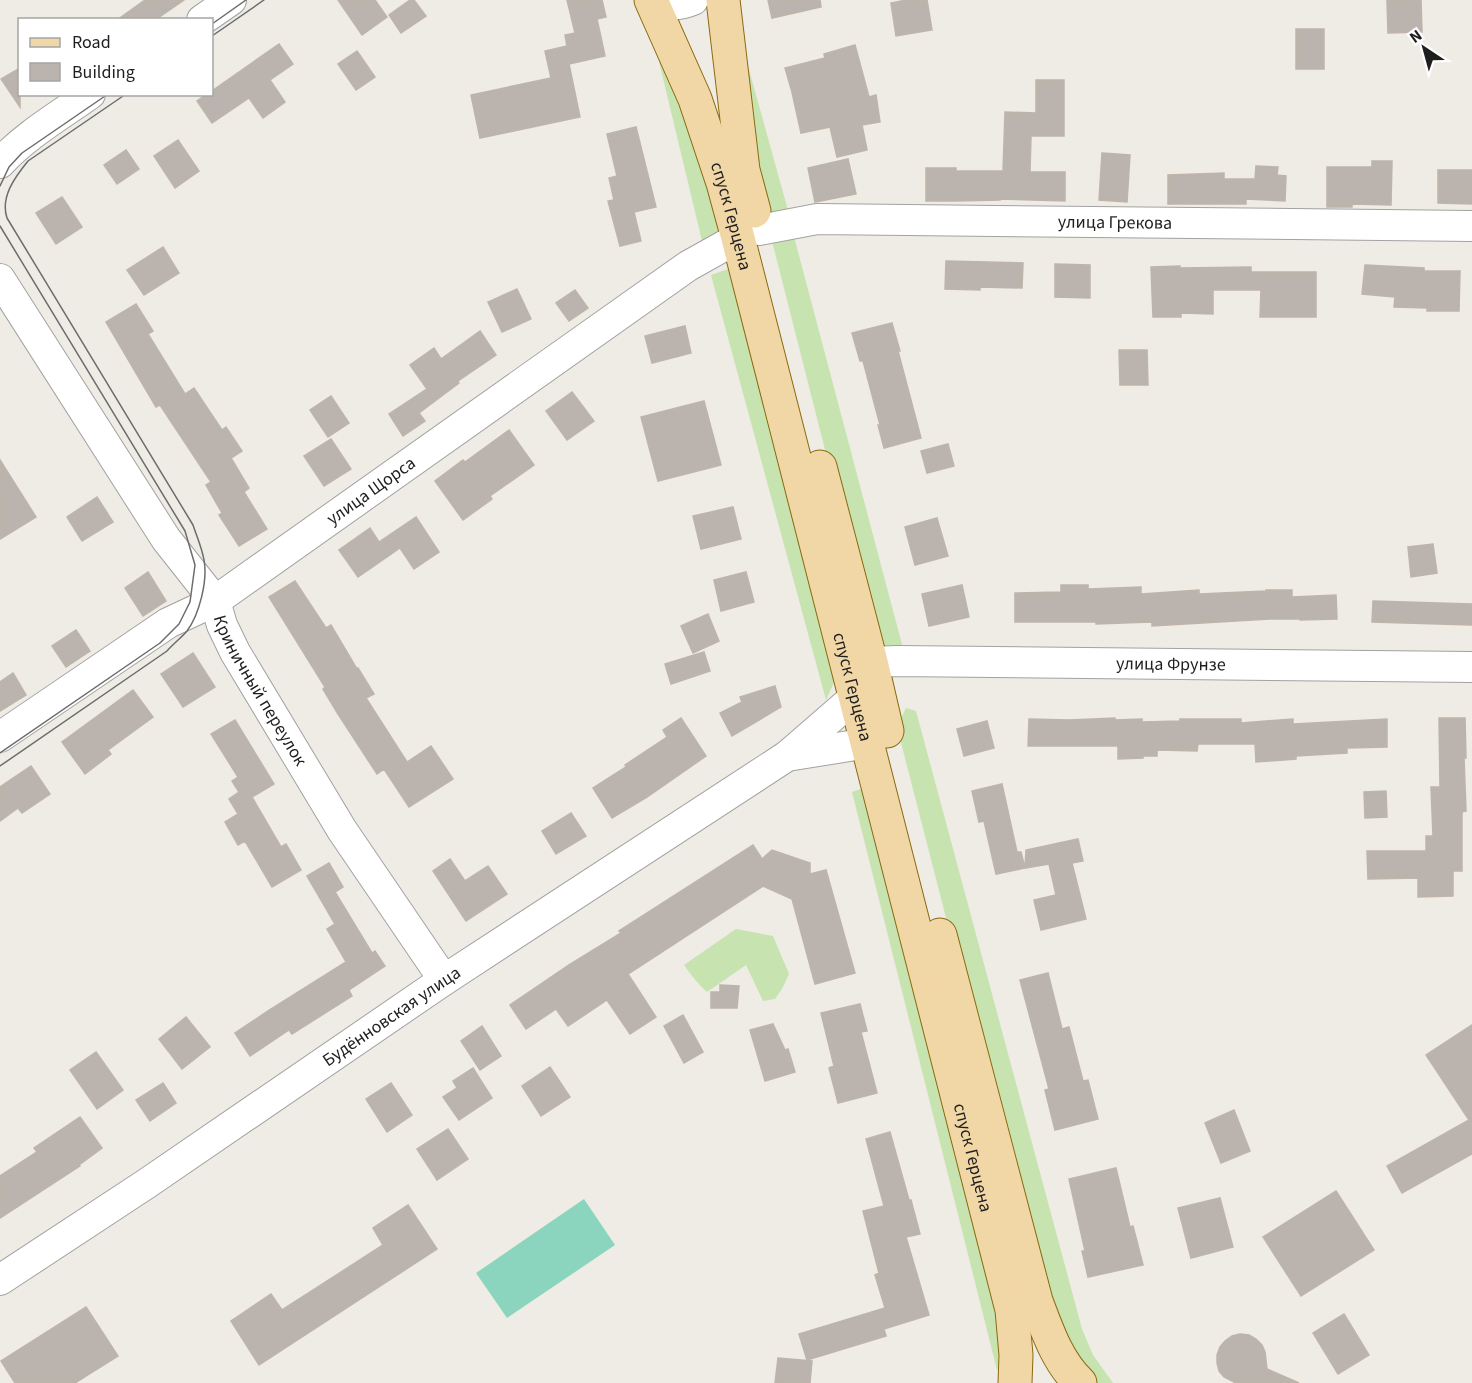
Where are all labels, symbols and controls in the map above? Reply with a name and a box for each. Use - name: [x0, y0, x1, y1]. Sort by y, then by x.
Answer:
- legend: [18, 18, 213, 96]
- north arrow: [1394, 18, 1454, 78]
- text: N: [1405, 25, 1427, 49]
- text: Road: [72, 30, 111, 55]
- text: Building: [72, 60, 135, 85]
- street label: спуск Герцена: [704, 159, 758, 273]
- street label: улица Грекова: [1058, 209, 1172, 235]
- street label: улица Щорса: [321, 450, 420, 531]
- street label: Криничный переулок: [207, 612, 313, 771]
- street label: спуск Герцена: [827, 630, 879, 744]
- street label: улица Фрунзе: [1116, 651, 1226, 677]
- street label: Будённовская улица: [317, 960, 465, 1072]
- street label: спуск Герцена: [947, 1100, 999, 1215]

